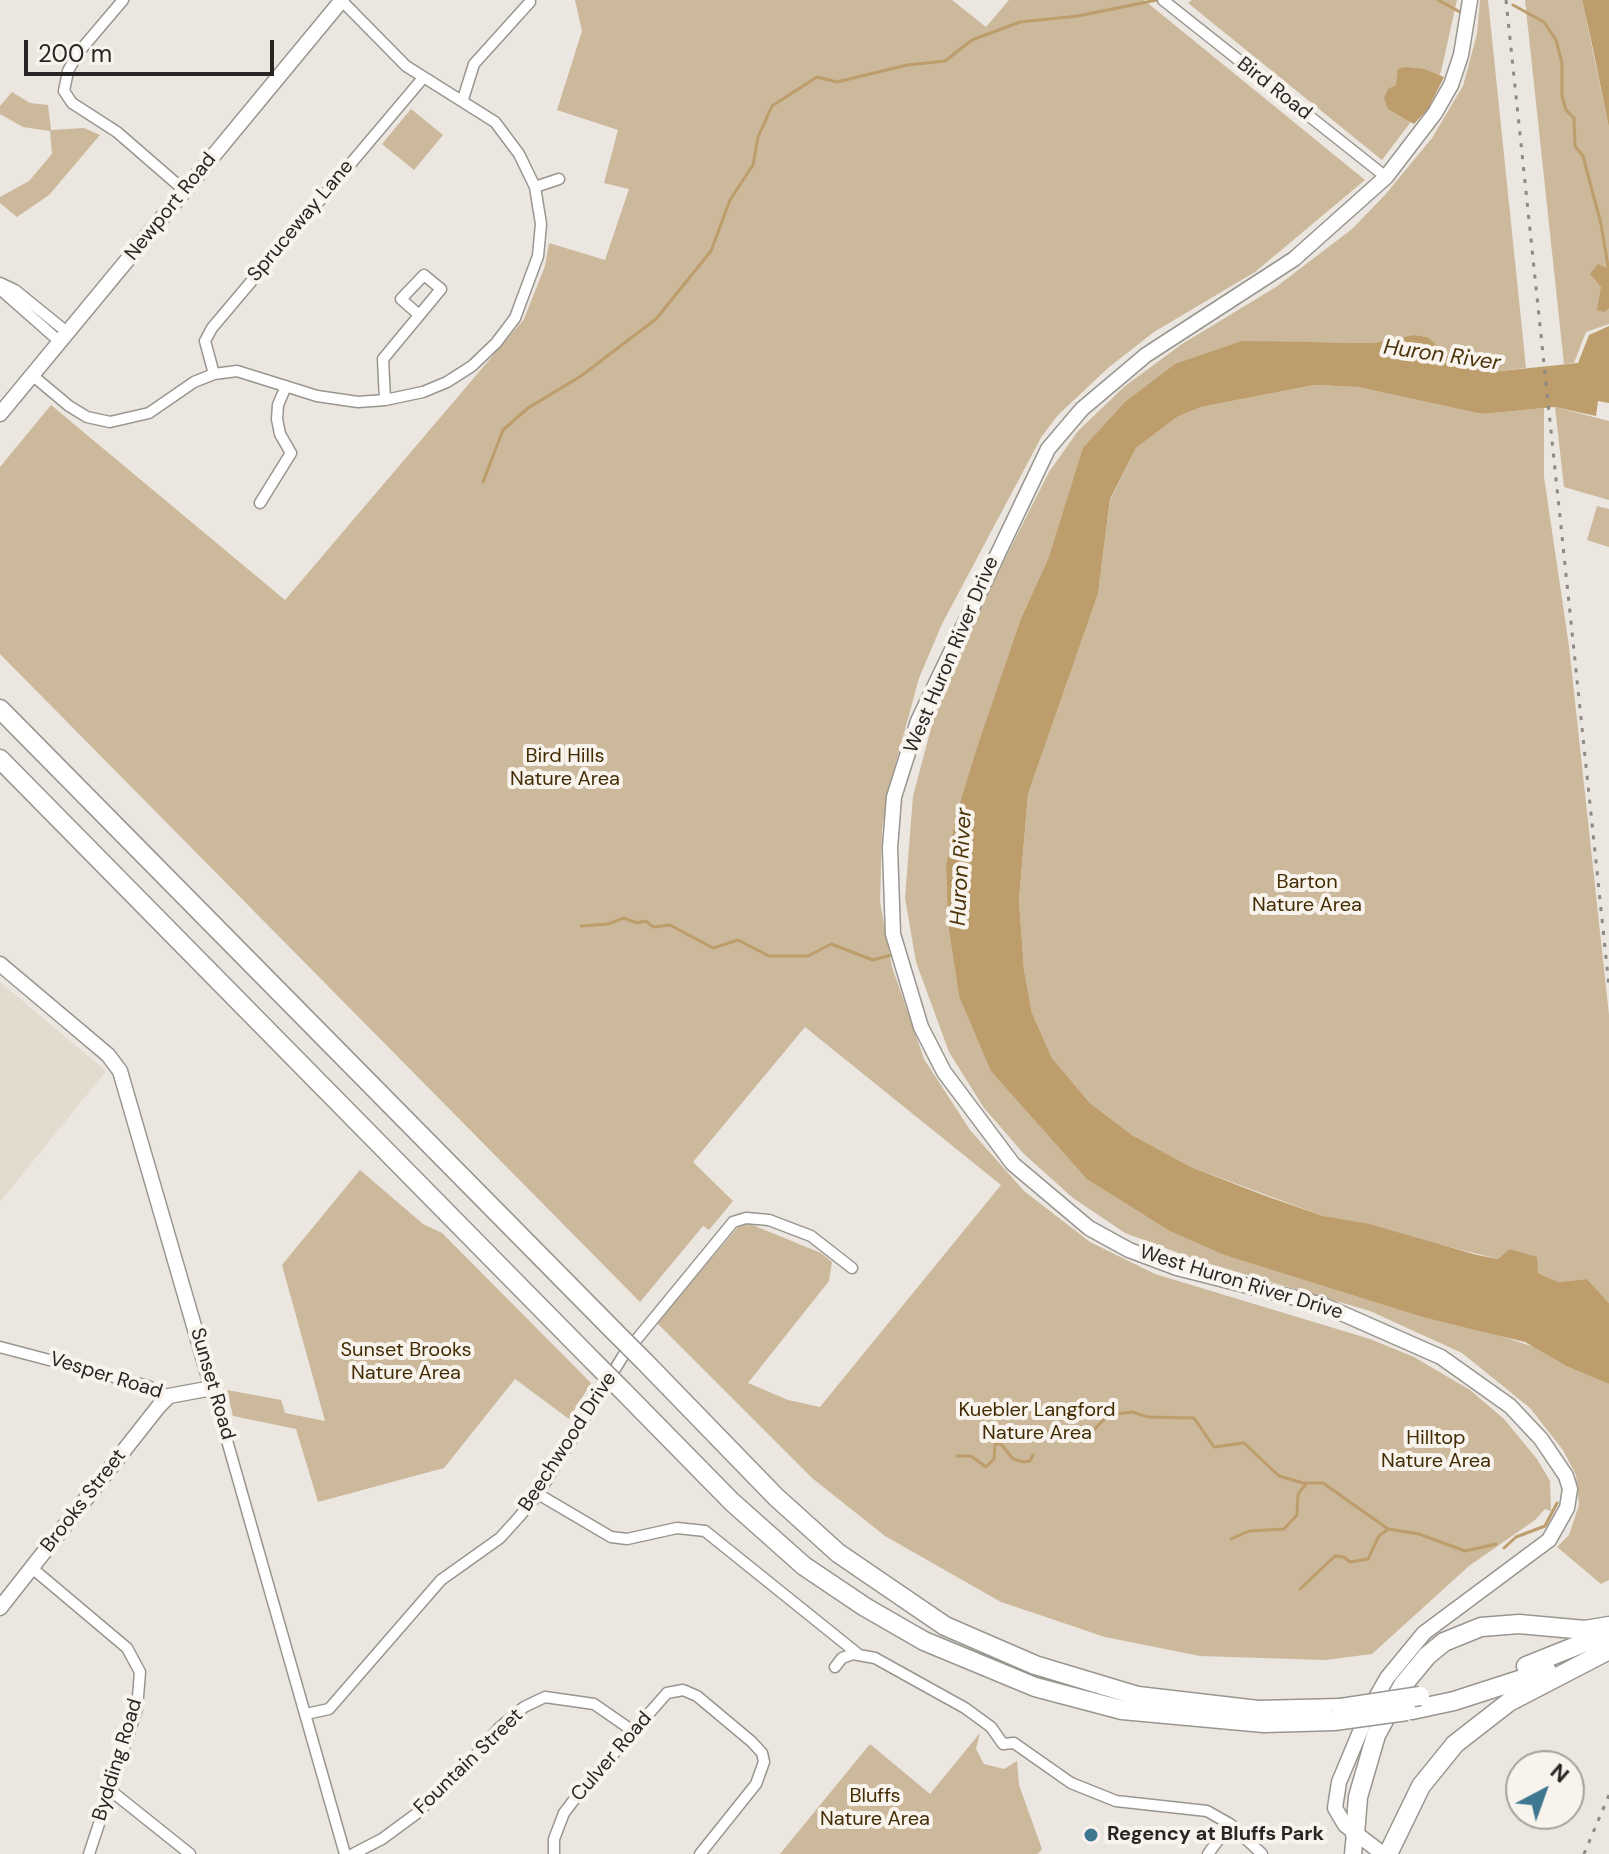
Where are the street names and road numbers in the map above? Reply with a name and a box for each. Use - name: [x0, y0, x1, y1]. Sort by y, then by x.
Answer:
- street label: Bird Road: [1232, 52, 1316, 126]
- street label: Newport Road: [120, 148, 222, 266]
- street label: Spruceway Lane: [243, 155, 359, 287]
- street label: West Huron River Drive: [900, 553, 1004, 757]
- street label: West Huron River Drive: [1136, 1241, 1346, 1325]
- street label: Sunset Road: [185, 1325, 239, 1443]
- street label: Vesper Road: [47, 1347, 165, 1405]
- street label: Beechwood Drive: [514, 1368, 622, 1516]
- street label: Brooks Street: [36, 1445, 132, 1557]
- street label: Bydding Road: [88, 1696, 148, 1824]
- street label: Fountain Street: [410, 1704, 528, 1820]
- street label: Culver Road: [567, 1707, 657, 1807]

